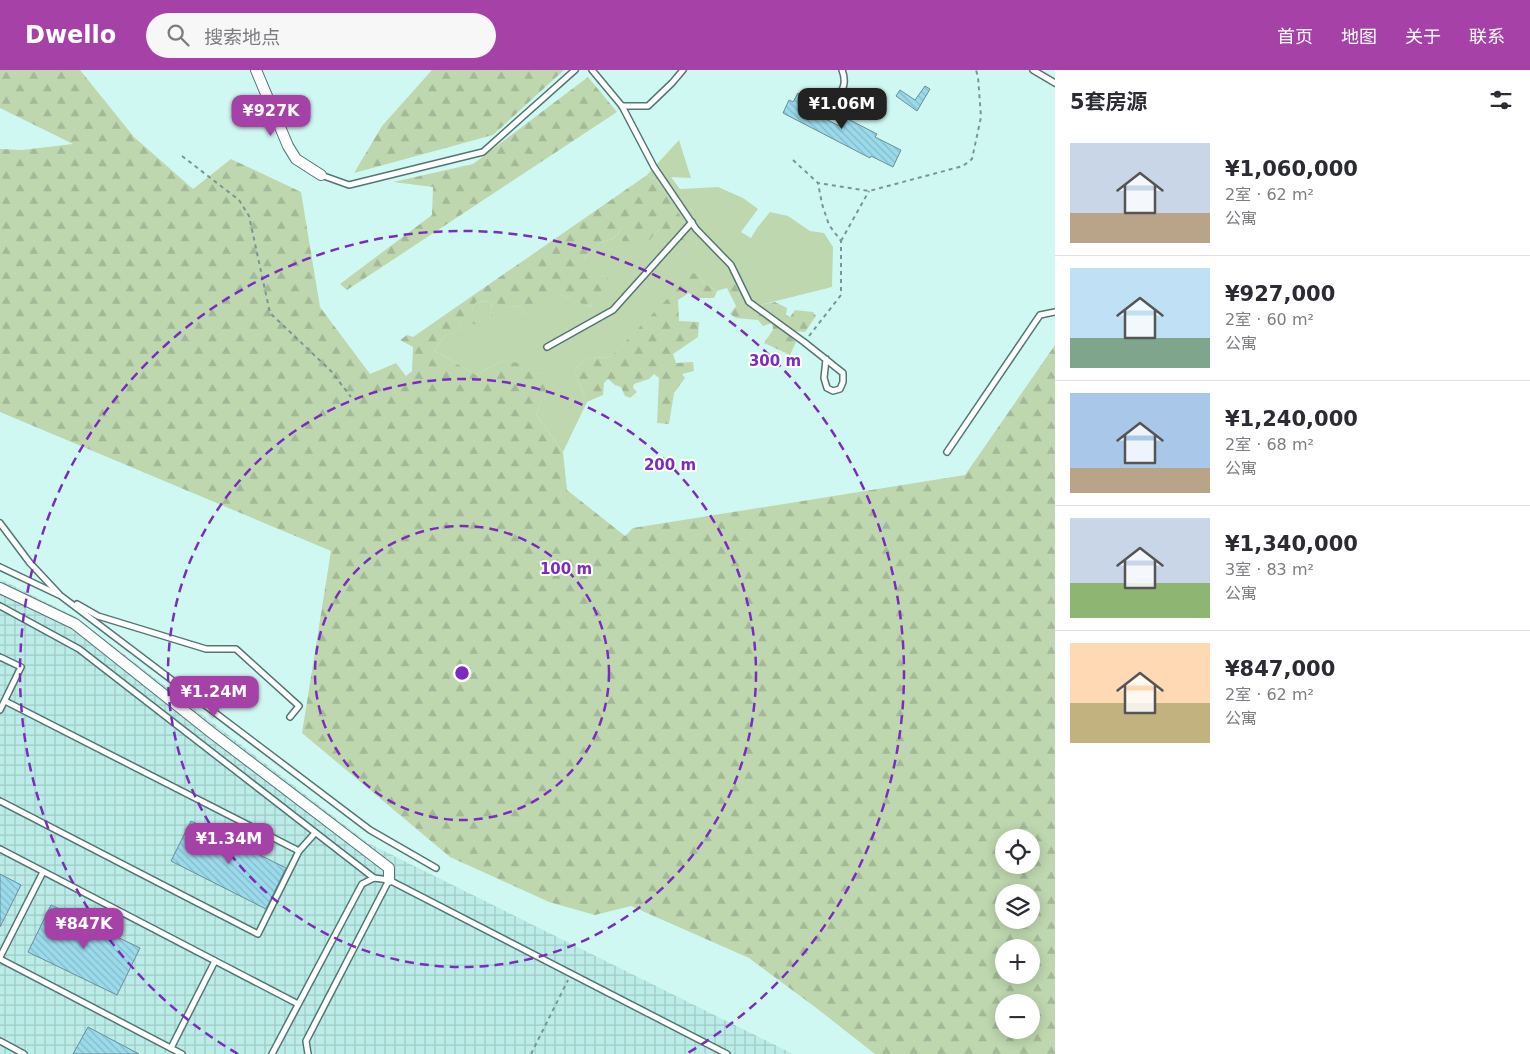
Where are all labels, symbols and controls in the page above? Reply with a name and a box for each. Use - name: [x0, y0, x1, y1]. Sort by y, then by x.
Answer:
- search box: [146, 13, 496, 58]
- text: Dwello: [25, 21, 116, 49]
- icon: search: [164, 21, 192, 49]
- text: 搜索地点: [204, 26, 280, 48]
- text: 首页: [1277, 26, 1313, 47]
- text: 地图: [1341, 26, 1377, 47]
- text: 关于: [1405, 26, 1441, 47]
- text: 联系: [1469, 26, 1505, 47]
- icon: filters: [1487, 86, 1515, 114]
- pin: ¥1.06M: [801, 88, 883, 130]
- text: 5套房源: [1070, 90, 1148, 114]
- pin: ¥927K: [236, 94, 306, 137]
- text: ¥1.06M: [809, 94, 875, 113]
- text: ¥927K: [243, 101, 299, 120]
- text: ¥1,060,000: [1225, 157, 1358, 181]
- icon: home: [1110, 163, 1170, 223]
- text: 2室 · 62 m²: [1225, 185, 1314, 204]
- text: 公寓: [1225, 209, 1257, 228]
- text: ¥927,000: [1225, 282, 1335, 306]
- icon: home: [1110, 288, 1170, 348]
- text: 2室 · 60 m²: [1225, 310, 1314, 329]
- text: 公寓: [1225, 334, 1257, 353]
- text: 300 m: [749, 352, 801, 370]
- text: ¥1,240,000: [1225, 407, 1358, 431]
- icon: home: [1110, 413, 1170, 473]
- text: 2室 · 68 m²: [1225, 435, 1314, 454]
- text: 200 m: [644, 456, 696, 474]
- text: 公寓: [1225, 459, 1257, 478]
- text: ¥1,340,000: [1225, 532, 1358, 556]
- icon: home: [1110, 538, 1170, 598]
- text: 100 m: [540, 560, 592, 578]
- text: 3室 · 83 m²: [1225, 560, 1314, 579]
- text: 公寓: [1225, 584, 1257, 603]
- text: ¥847,000: [1225, 657, 1335, 681]
- icon: home: [1110, 663, 1170, 723]
- centre of rings: [453, 664, 471, 682]
- pin: ¥1.24M: [173, 676, 255, 718]
- text: ¥1.24M: [181, 682, 247, 701]
- text: 2室 · 62 m²: [1225, 685, 1314, 704]
- text: 公寓: [1225, 709, 1257, 728]
- pin: ¥1.34M: [188, 822, 270, 865]
- text: ¥1.34M: [196, 829, 262, 848]
- map controls: [995, 829, 1040, 1039]
- button: locate: [995, 829, 1040, 874]
- button: layers: [995, 884, 1040, 929]
- pin: ¥847K: [49, 908, 119, 950]
- text: ¥847K: [56, 914, 112, 933]
- button: +: [995, 939, 1040, 984]
- button: −: [995, 994, 1040, 1039]

